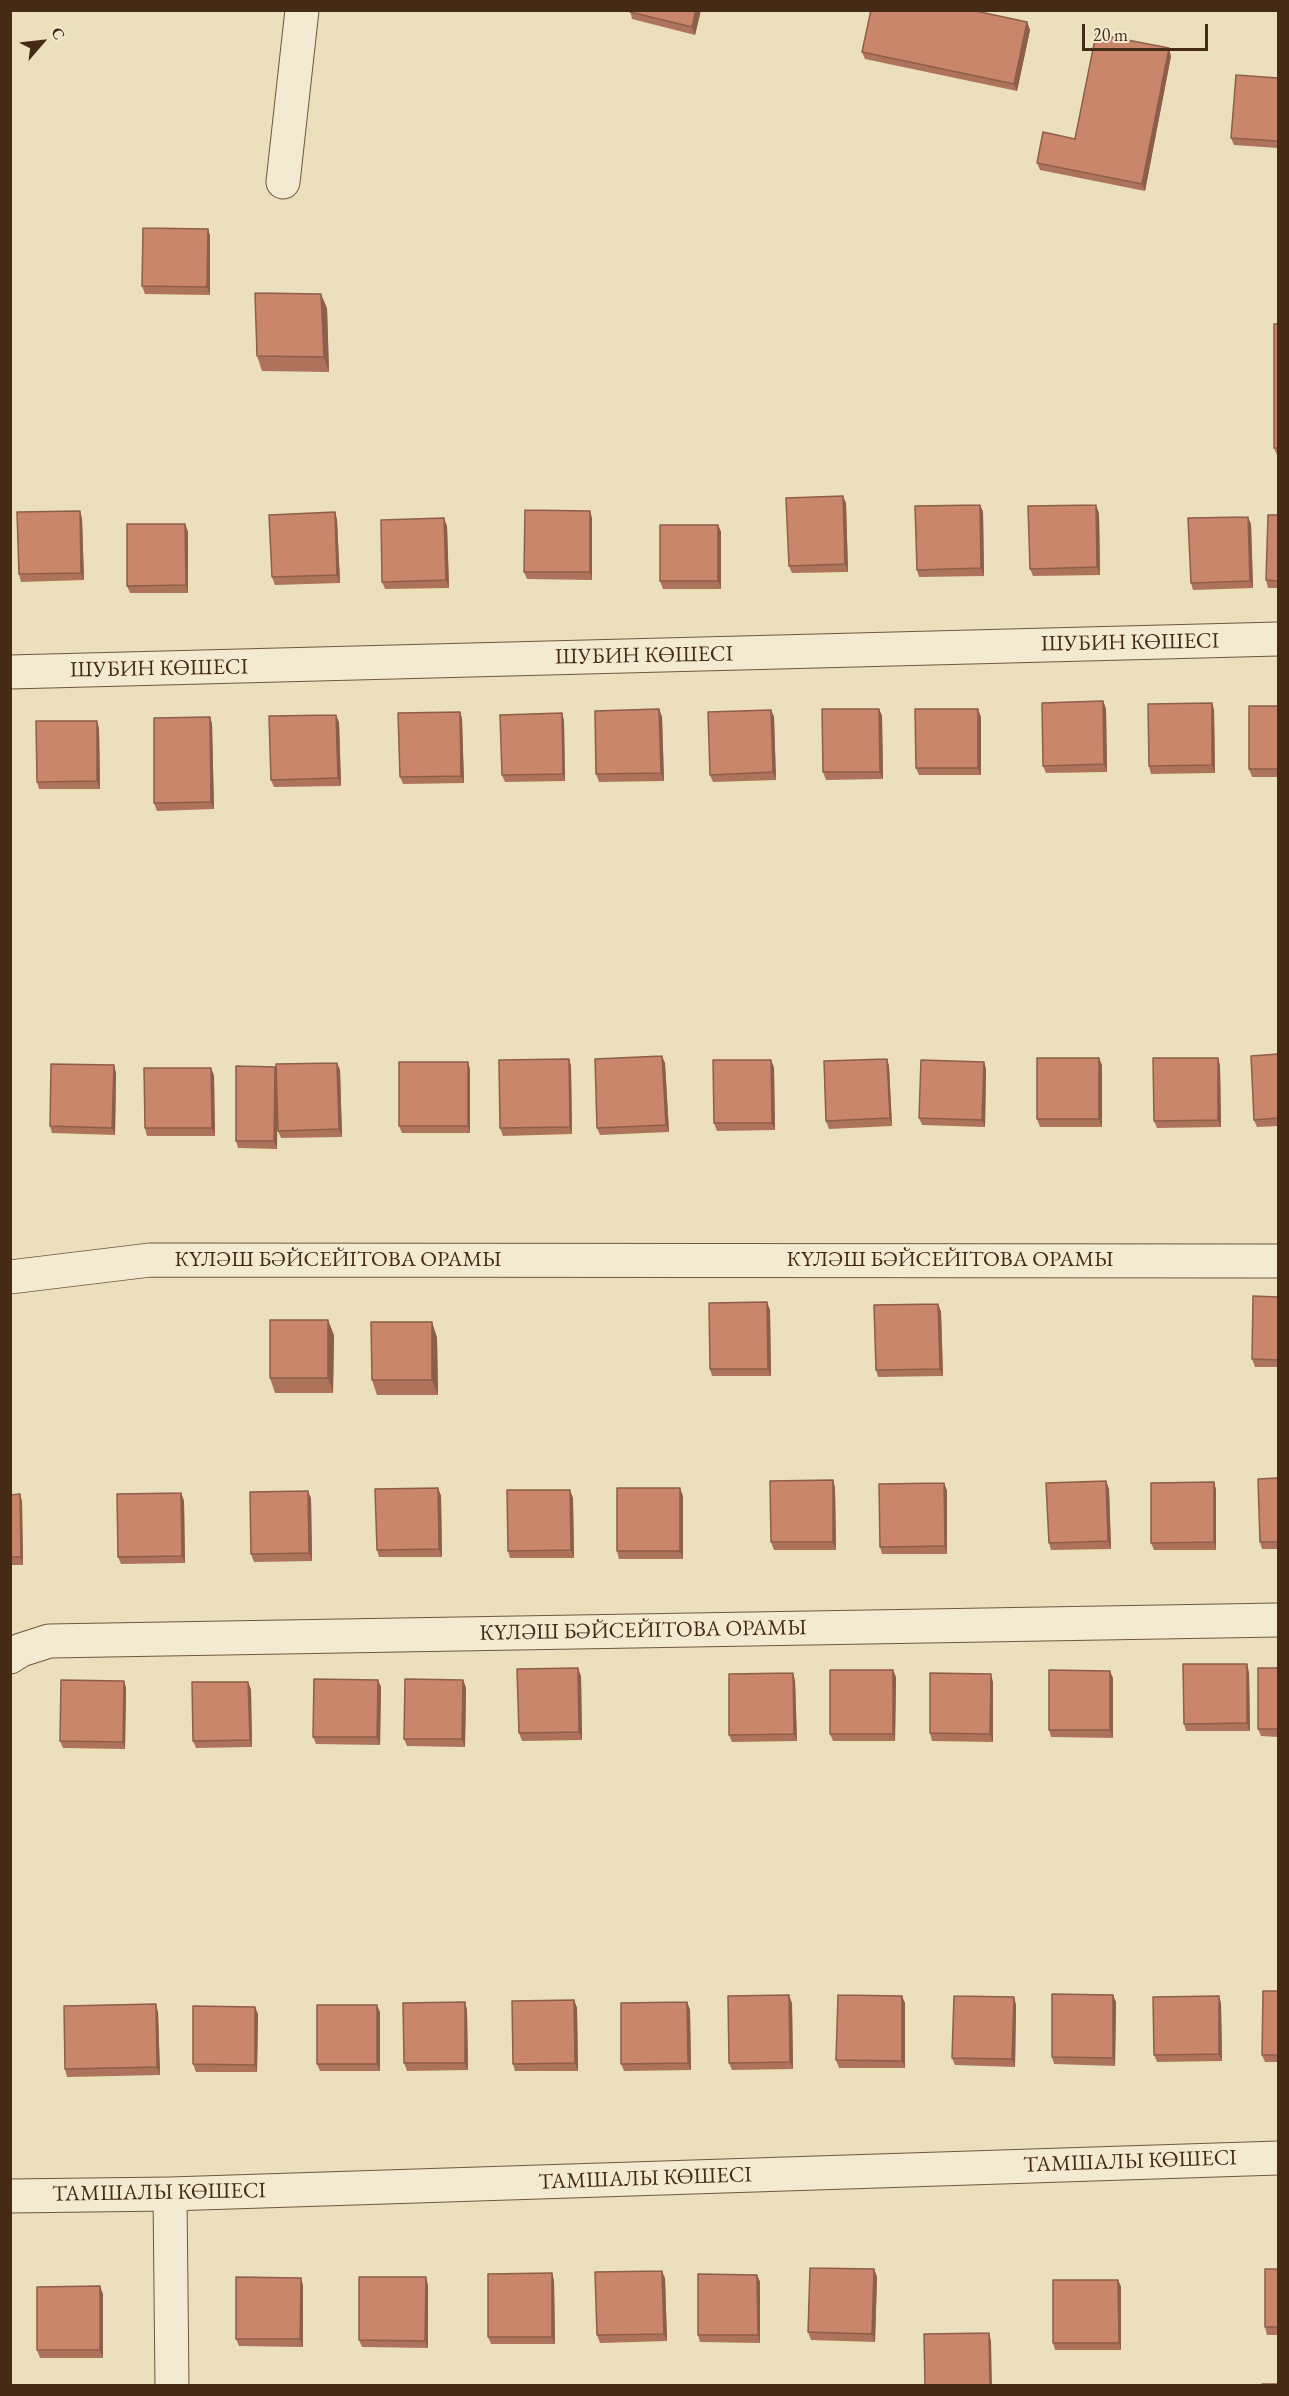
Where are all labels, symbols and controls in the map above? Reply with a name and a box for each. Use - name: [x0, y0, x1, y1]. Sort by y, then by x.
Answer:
- north arrow: [12, 12, 72, 72]
- scale bar: [1085, 12, 1211, 50]
- text: С: [46, 23, 70, 43]
- text: 20 m: [1093, 23, 1128, 46]
- street label: ШУБИН КӨШЕСІ: [1041, 628, 1219, 658]
- street label: ШУБИН КӨШЕСІ: [555, 641, 733, 671]
- street label: ШУБИН КӨШЕСІ: [70, 654, 248, 684]
- street label: КҮЛӘШ БӘЙСЕЙІТОВА ОРАМЫ: [174, 1247, 502, 1273]
- street label: КҮЛӘШ БӘЙСЕЙІТОВА ОРАМЫ: [786, 1247, 1114, 1273]
- street label: КҮЛӘШ БӘЙСЕЙІТОВА ОРАМЫ: [479, 1615, 807, 1647]
- street label: ТАМШАЛЫ КӨШЕСІ: [1023, 2145, 1237, 2179]
- street label: ТАМШАЛЫ КӨШЕСІ: [538, 2162, 752, 2196]
- street label: ТАМШАЛЫ КӨШЕСІ: [52, 2178, 266, 2208]

